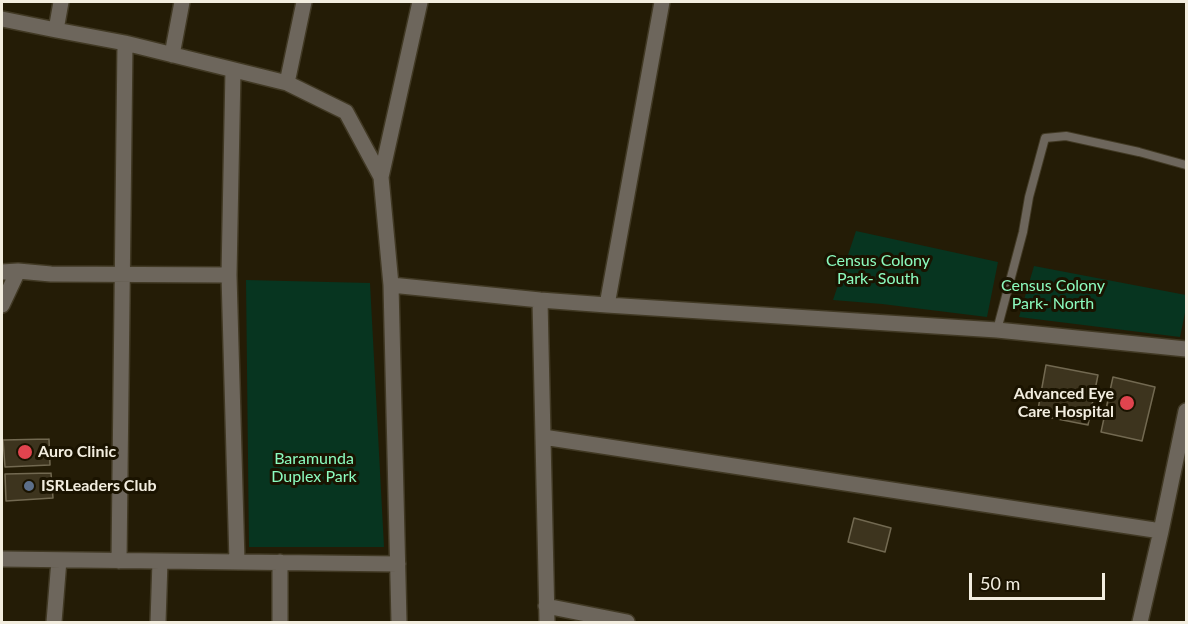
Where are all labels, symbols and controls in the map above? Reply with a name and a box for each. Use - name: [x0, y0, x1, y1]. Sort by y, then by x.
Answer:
- park label: Census Colony Park- South: [826, 251, 930, 289]
- park label: Census Colony Park- North: [1001, 276, 1105, 314]
- place label: Advanced Eye Care Hospital: [1014, 384, 1114, 422]
- marker: Advanced Eye Care Hospital: [1118, 394, 1136, 412]
- place label: Auro Clinic: [38, 442, 116, 462]
- marker: Auro Clinic: [16, 443, 34, 461]
- park label: Baramunda Duplex Park: [271, 449, 357, 487]
- place label: ISRLeaders Club: [41, 476, 157, 496]
- marker: ISRLeaders Club: [22, 479, 36, 493]
- scale bar: [972, 561, 1108, 599]
- text: 50 m: [980, 572, 1020, 594]

